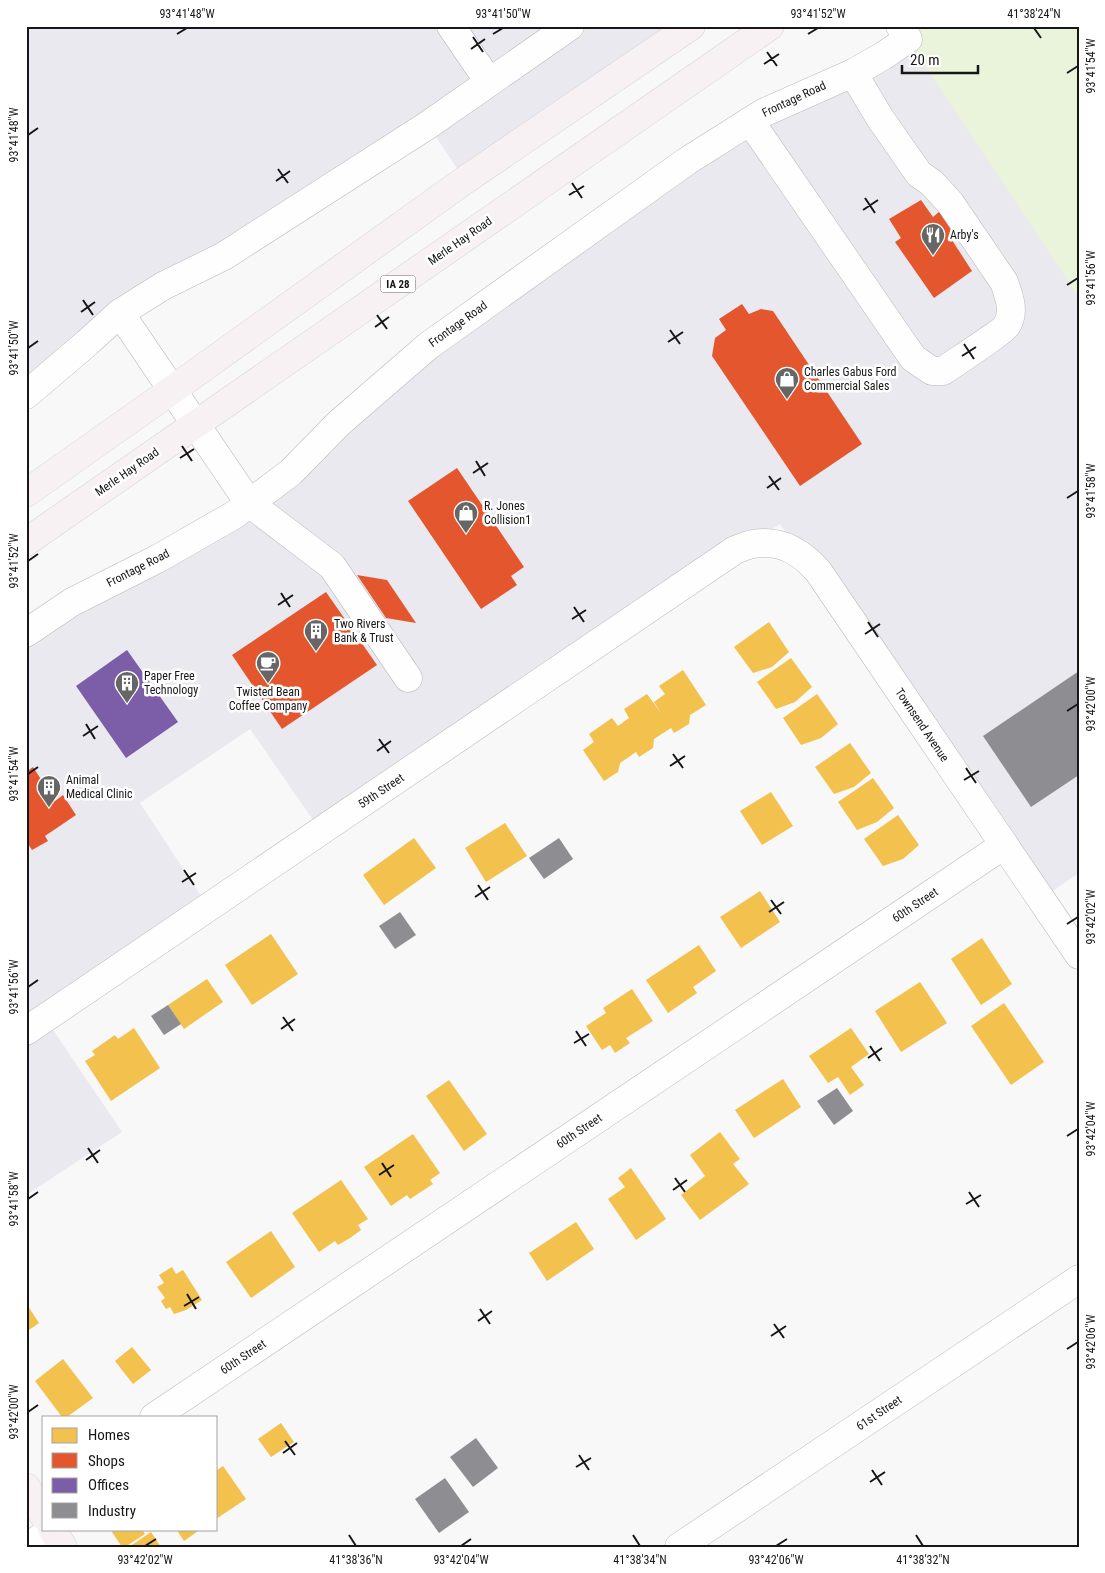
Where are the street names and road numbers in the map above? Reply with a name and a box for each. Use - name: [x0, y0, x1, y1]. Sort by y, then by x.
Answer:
- street label: Frontage Road: [760, 78, 828, 120]
- street label: Merle Hay Road: [425, 214, 495, 268]
- road number: IA 28: [380, 276, 416, 292]
- street label: Frontage Road: [426, 298, 490, 350]
- street label: Merle Hay Road: [92, 445, 162, 499]
- street label: Frontage Road: [104, 546, 172, 590]
- street label: Townsend Avenue: [892, 686, 952, 765]
- street label: 59th Street: [355, 770, 407, 811]
- street label: 60th Street: [889, 884, 941, 925]
- street label: 60th Street: [553, 1110, 605, 1151]
- street label: 60th Street: [217, 1336, 269, 1377]
- street label: 61st Street: [854, 1392, 905, 1433]

